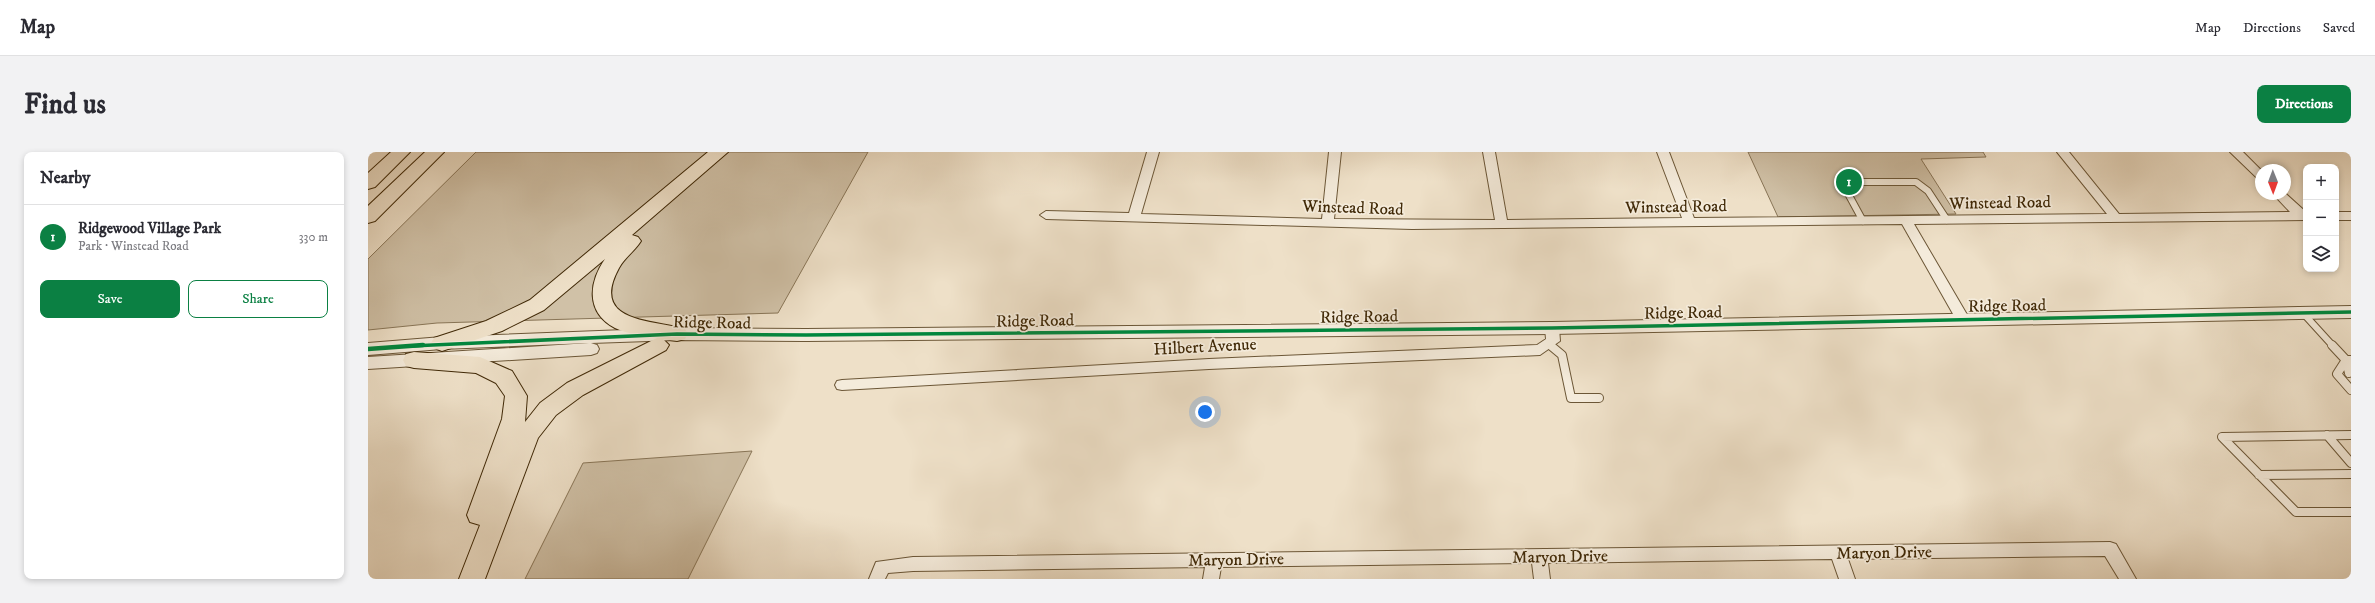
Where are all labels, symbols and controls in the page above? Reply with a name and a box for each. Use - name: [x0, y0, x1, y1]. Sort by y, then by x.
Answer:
- text: Map: [20, 16, 55, 39]
- text: Map: [2195, 19, 2221, 37]
- text: Directions: [2243, 19, 2301, 37]
- text: Saved: [2323, 19, 2355, 37]
- button: Directions: [2257, 85, 2351, 123]
- text: Find us: [24, 87, 106, 122]
- north arrow: [2255, 164, 2291, 200]
- map controls: [2303, 164, 2339, 272]
- button: +: [2303, 164, 2339, 200]
- text: Nearby: [40, 167, 90, 189]
- pin: 1: [1836, 167, 1862, 197]
- street label: Winstead Road: [1948, 191, 2051, 215]
- street label: Winstead Road: [1301, 195, 1405, 221]
- street label: Winstead Road: [1624, 195, 1727, 219]
- button: −: [2303, 200, 2339, 236]
- text: Ridgewood Village Park: [78, 219, 221, 238]
- text: 1: [51, 229, 55, 245]
- text: 330 m: [299, 229, 328, 245]
- button: layers: [2303, 236, 2339, 272]
- text: Park · Winstead Road: [78, 238, 189, 254]
- button: Save: [40, 280, 180, 318]
- button: Share: [188, 280, 328, 318]
- street label: Ridge Road: [1968, 294, 2047, 318]
- street label: Ridge Road: [1644, 301, 1723, 325]
- street label: Ridge Road: [1320, 305, 1399, 329]
- street label: Ridge Road: [996, 309, 1075, 333]
- street label: Ridge Road: [673, 311, 752, 335]
- street label: Hilbert Avenue: [1153, 333, 1257, 361]
- your location: [1195, 402, 1215, 422]
- street label: Maryon Drive: [1836, 541, 1932, 565]
- street label: Maryon Drive: [1512, 545, 1608, 569]
- street label: Maryon Drive: [1188, 548, 1284, 572]

